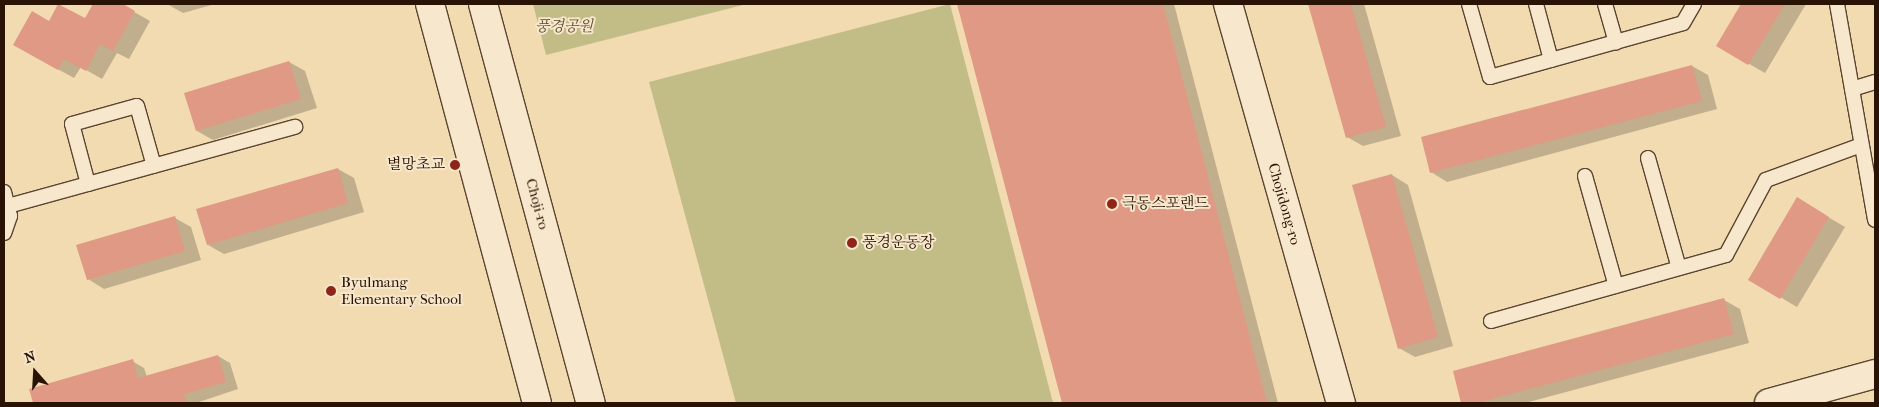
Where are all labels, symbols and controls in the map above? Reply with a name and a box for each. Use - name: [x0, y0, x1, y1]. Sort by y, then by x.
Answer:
- park label: 풍경공원: [535, 18, 593, 36]
- place label: 별망초교: [387, 156, 445, 174]
- marker: 별망초교: [449, 159, 461, 171]
- street label: Chojidong-ro: [1264, 161, 1304, 247]
- street label: Choji-ro: [522, 177, 552, 231]
- place label: 극동스포랜드: [1122, 195, 1209, 213]
- marker: 극동스포랜드: [1106, 198, 1118, 210]
- place label: 풍경운동장: [862, 234, 934, 252]
- marker: 풍경운동장: [846, 237, 858, 249]
- place label: Byulmang Elementary School: [341, 273, 462, 308]
- marker: Byulmang Elementary School: [325, 285, 337, 297]
- north arrow: [10, 347, 60, 397]
- text: N: [22, 348, 38, 367]

